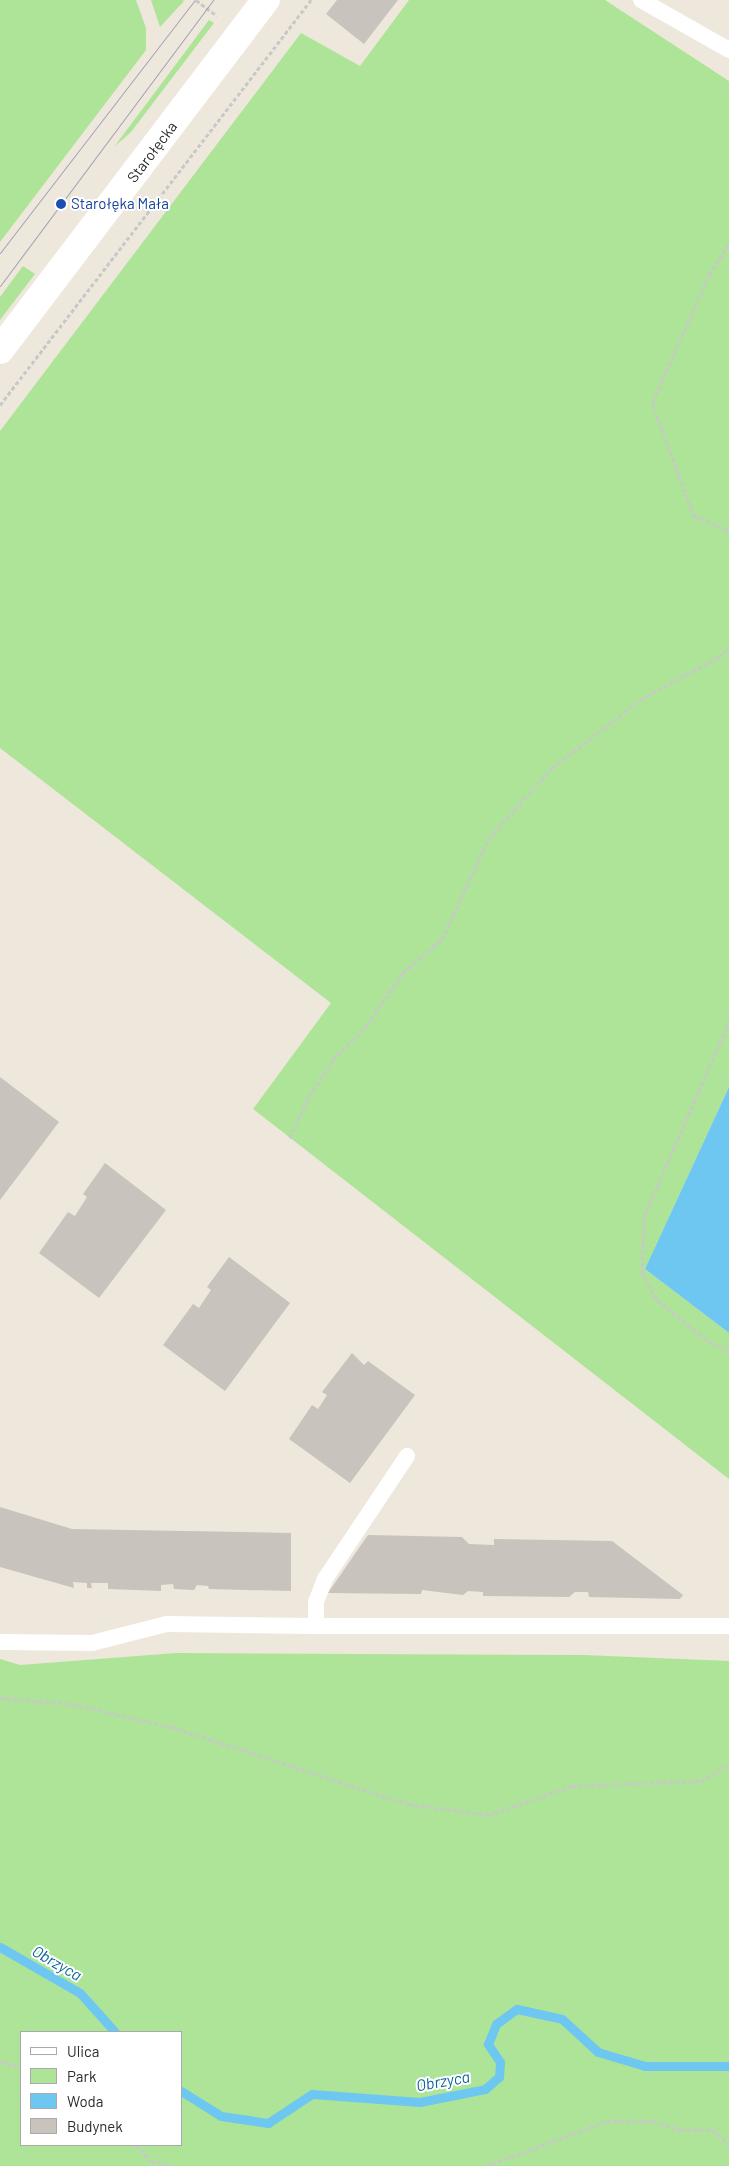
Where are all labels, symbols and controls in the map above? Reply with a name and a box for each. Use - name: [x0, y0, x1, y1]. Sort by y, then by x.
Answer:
- street label: Starołęcka: [123, 118, 181, 186]
- place label: Starołęka Mała: [71, 195, 169, 213]
- marker: Starołęka Mała: [55, 198, 67, 210]
- water label: Obrzyca: [29, 1941, 85, 1985]
- legend: [20, 2031, 182, 2146]
- text: Ulica: [67, 2042, 99, 2060]
- text: Park: [67, 2067, 96, 2085]
- water label: Obrzyca: [415, 2067, 471, 2095]
- text: Woda: [67, 2092, 103, 2110]
- text: Budynek: [67, 2117, 123, 2135]

